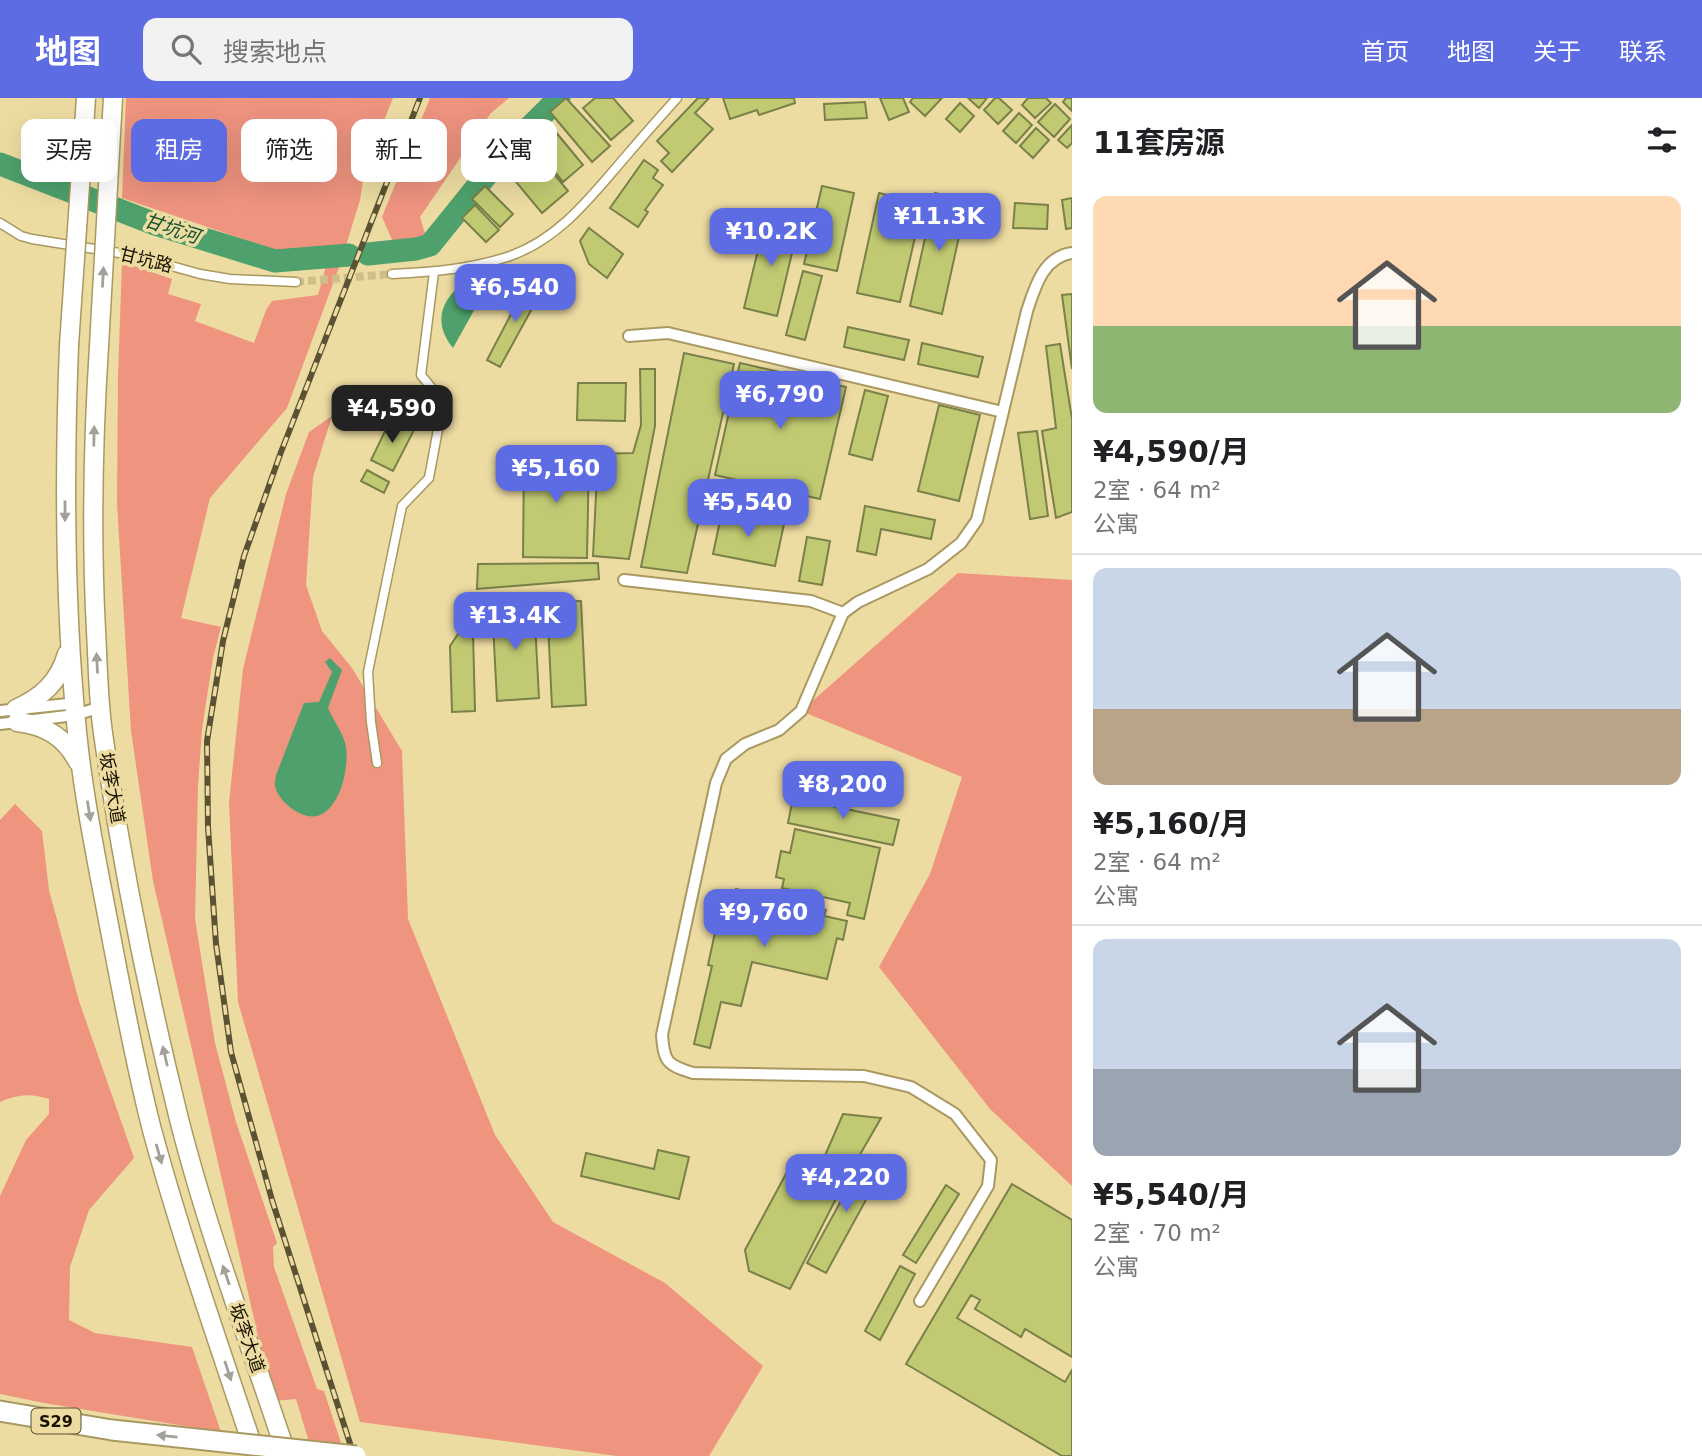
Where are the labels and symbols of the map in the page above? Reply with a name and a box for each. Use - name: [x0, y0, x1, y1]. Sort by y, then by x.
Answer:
- pin: ¥11.3K: [882, 194, 996, 253]
- pin: ¥10.2K: [714, 208, 828, 268]
- water label: 甘坑河: [141, 209, 206, 249]
- street label: 甘坑路: [117, 243, 175, 276]
- pin: ¥6,540: [458, 264, 572, 324]
- one-way arrow: [97, 266, 108, 288]
- pin: ¥6,790: [723, 372, 837, 431]
- pin: ¥4,590: [335, 386, 449, 445]
- one-way arrow: [88, 425, 99, 447]
- pin: ¥5,160: [499, 446, 613, 505]
- pin: ¥5,540: [691, 480, 805, 539]
- one-way arrow: [59, 501, 71, 523]
- pin: ¥13.4K: [458, 592, 572, 652]
- one-way arrow: [92, 652, 103, 674]
- street label: 坂李大道: [96, 751, 129, 825]
- pin: ¥8,200: [786, 762, 900, 821]
- one-way arrow: [84, 800, 95, 822]
- pin: ¥9,760: [707, 890, 821, 949]
- one-way arrow: [159, 1045, 170, 1067]
- one-way arrow: [155, 1143, 165, 1164]
- pin: ¥4,220: [789, 1154, 903, 1214]
- one-way arrow: [220, 1265, 231, 1286]
- street label: 坂李大道: [226, 1300, 269, 1375]
- one-way arrow: [223, 1360, 234, 1381]
- road number: S29: [32, 1408, 80, 1434]
- one-way arrow: [155, 1430, 177, 1441]

